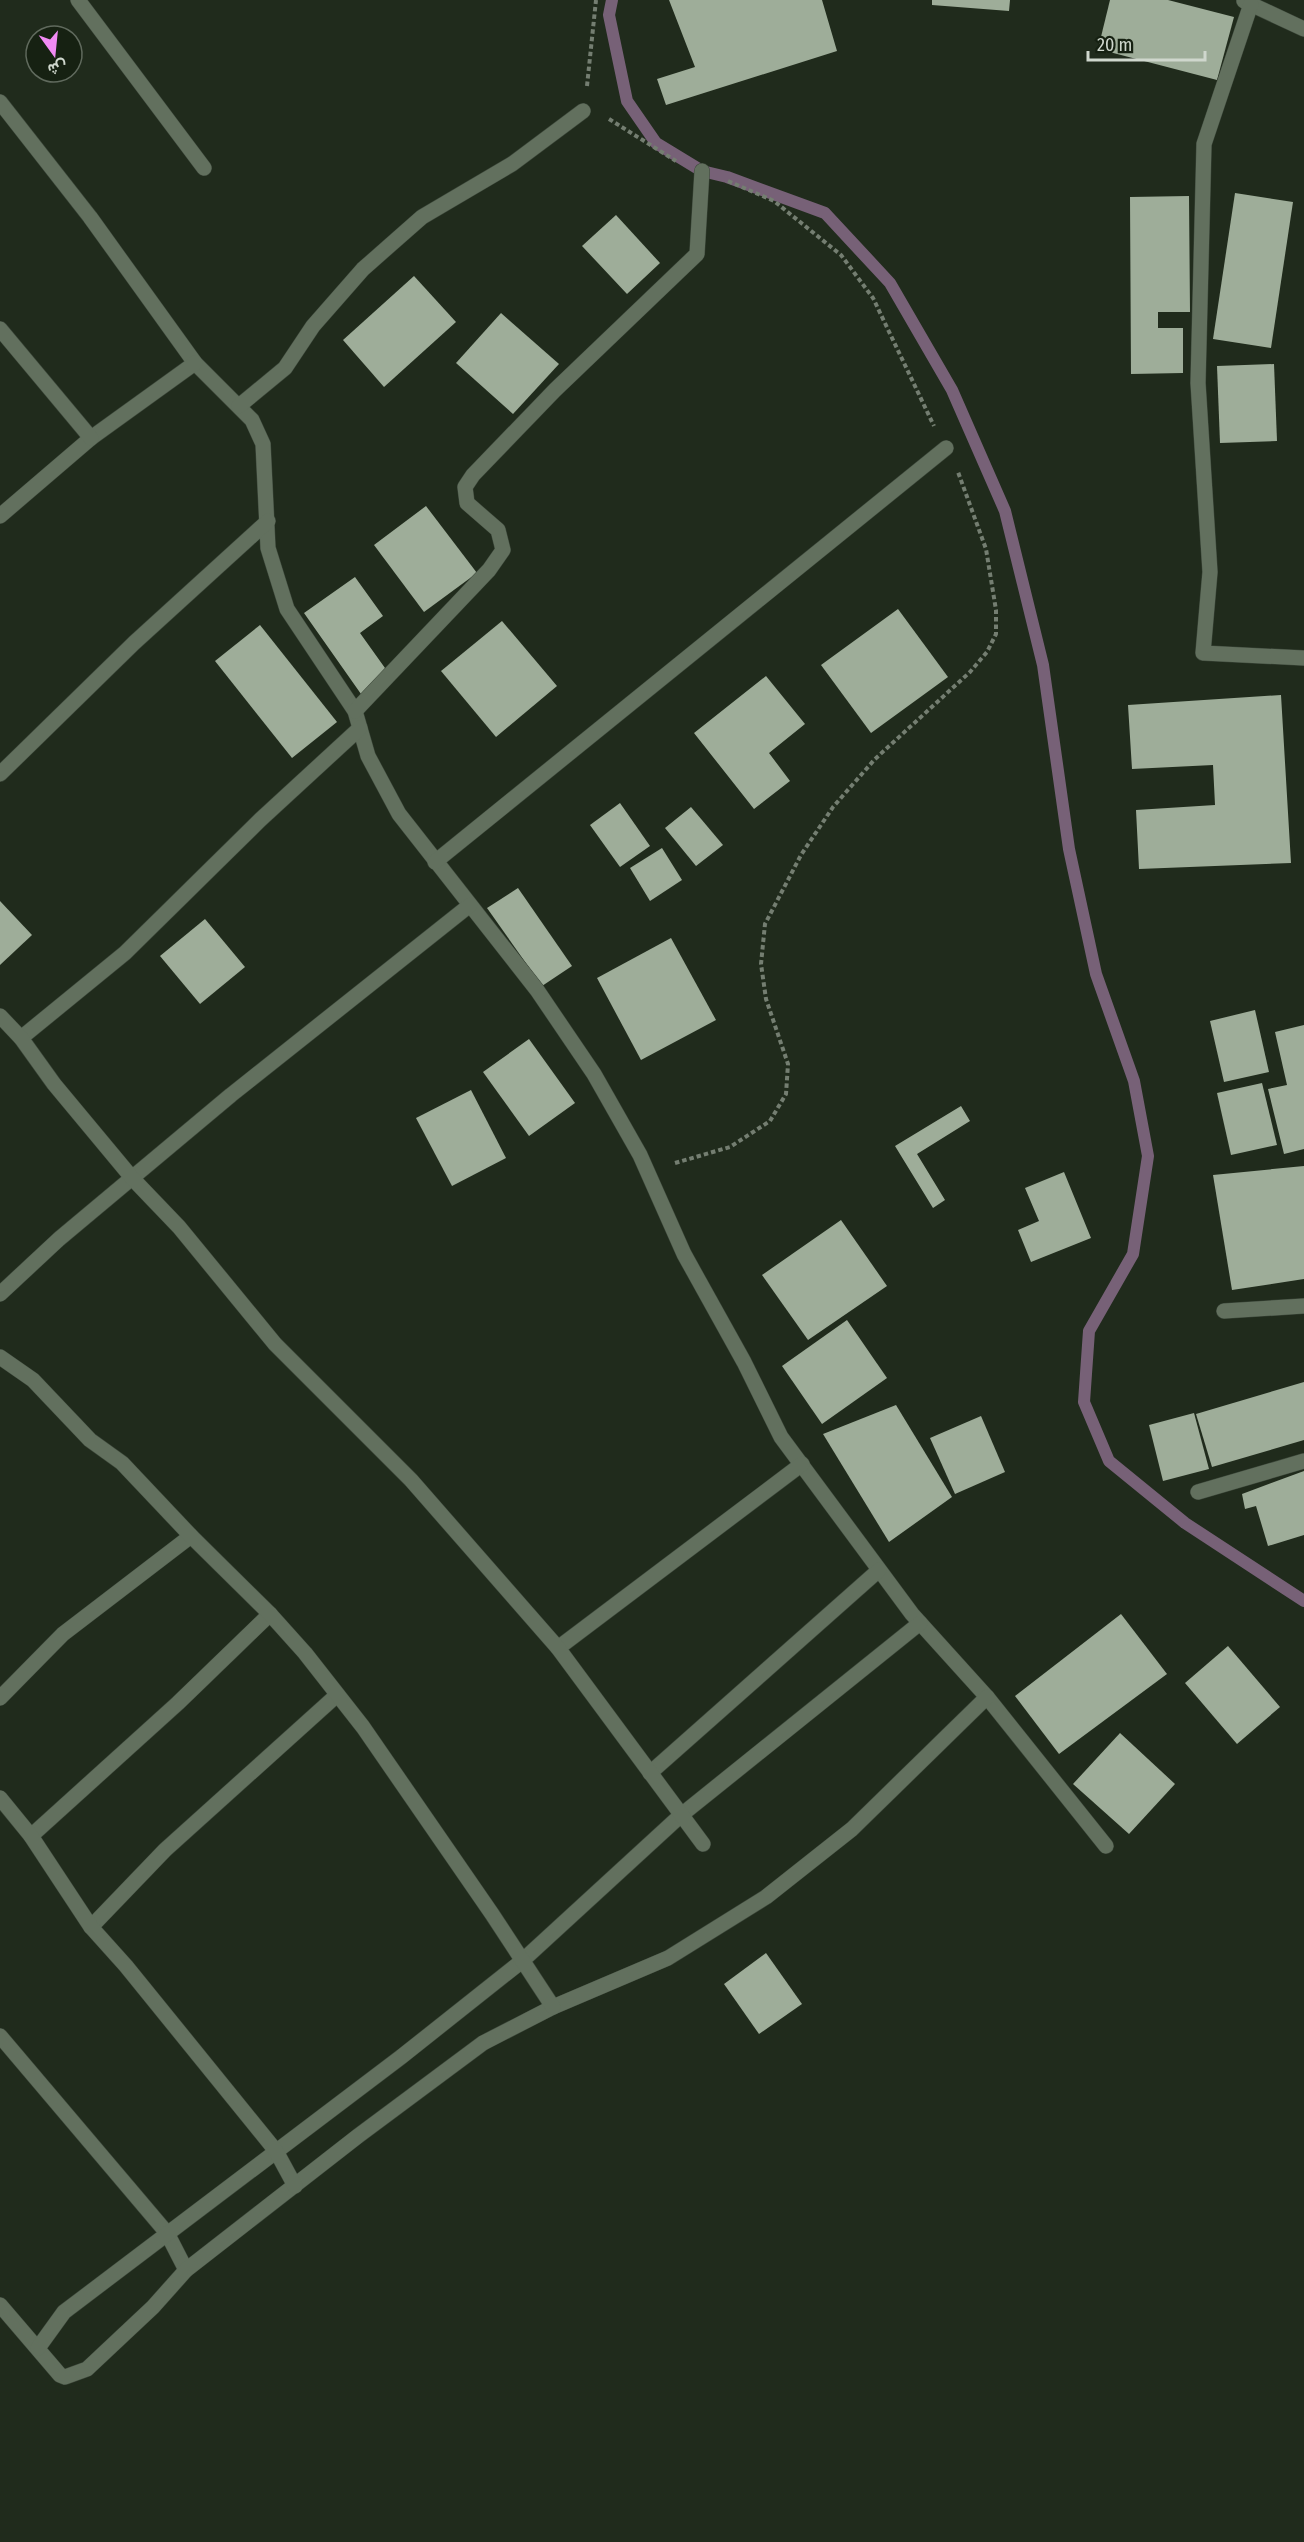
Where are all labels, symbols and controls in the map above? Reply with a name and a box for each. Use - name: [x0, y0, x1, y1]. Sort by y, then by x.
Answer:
- north arrow: [24, 24, 84, 84]
- scale bar: [1088, 24, 1205, 62]
- text: 20 m: [1097, 34, 1132, 56]
- text: ش: [46, 56, 70, 80]

